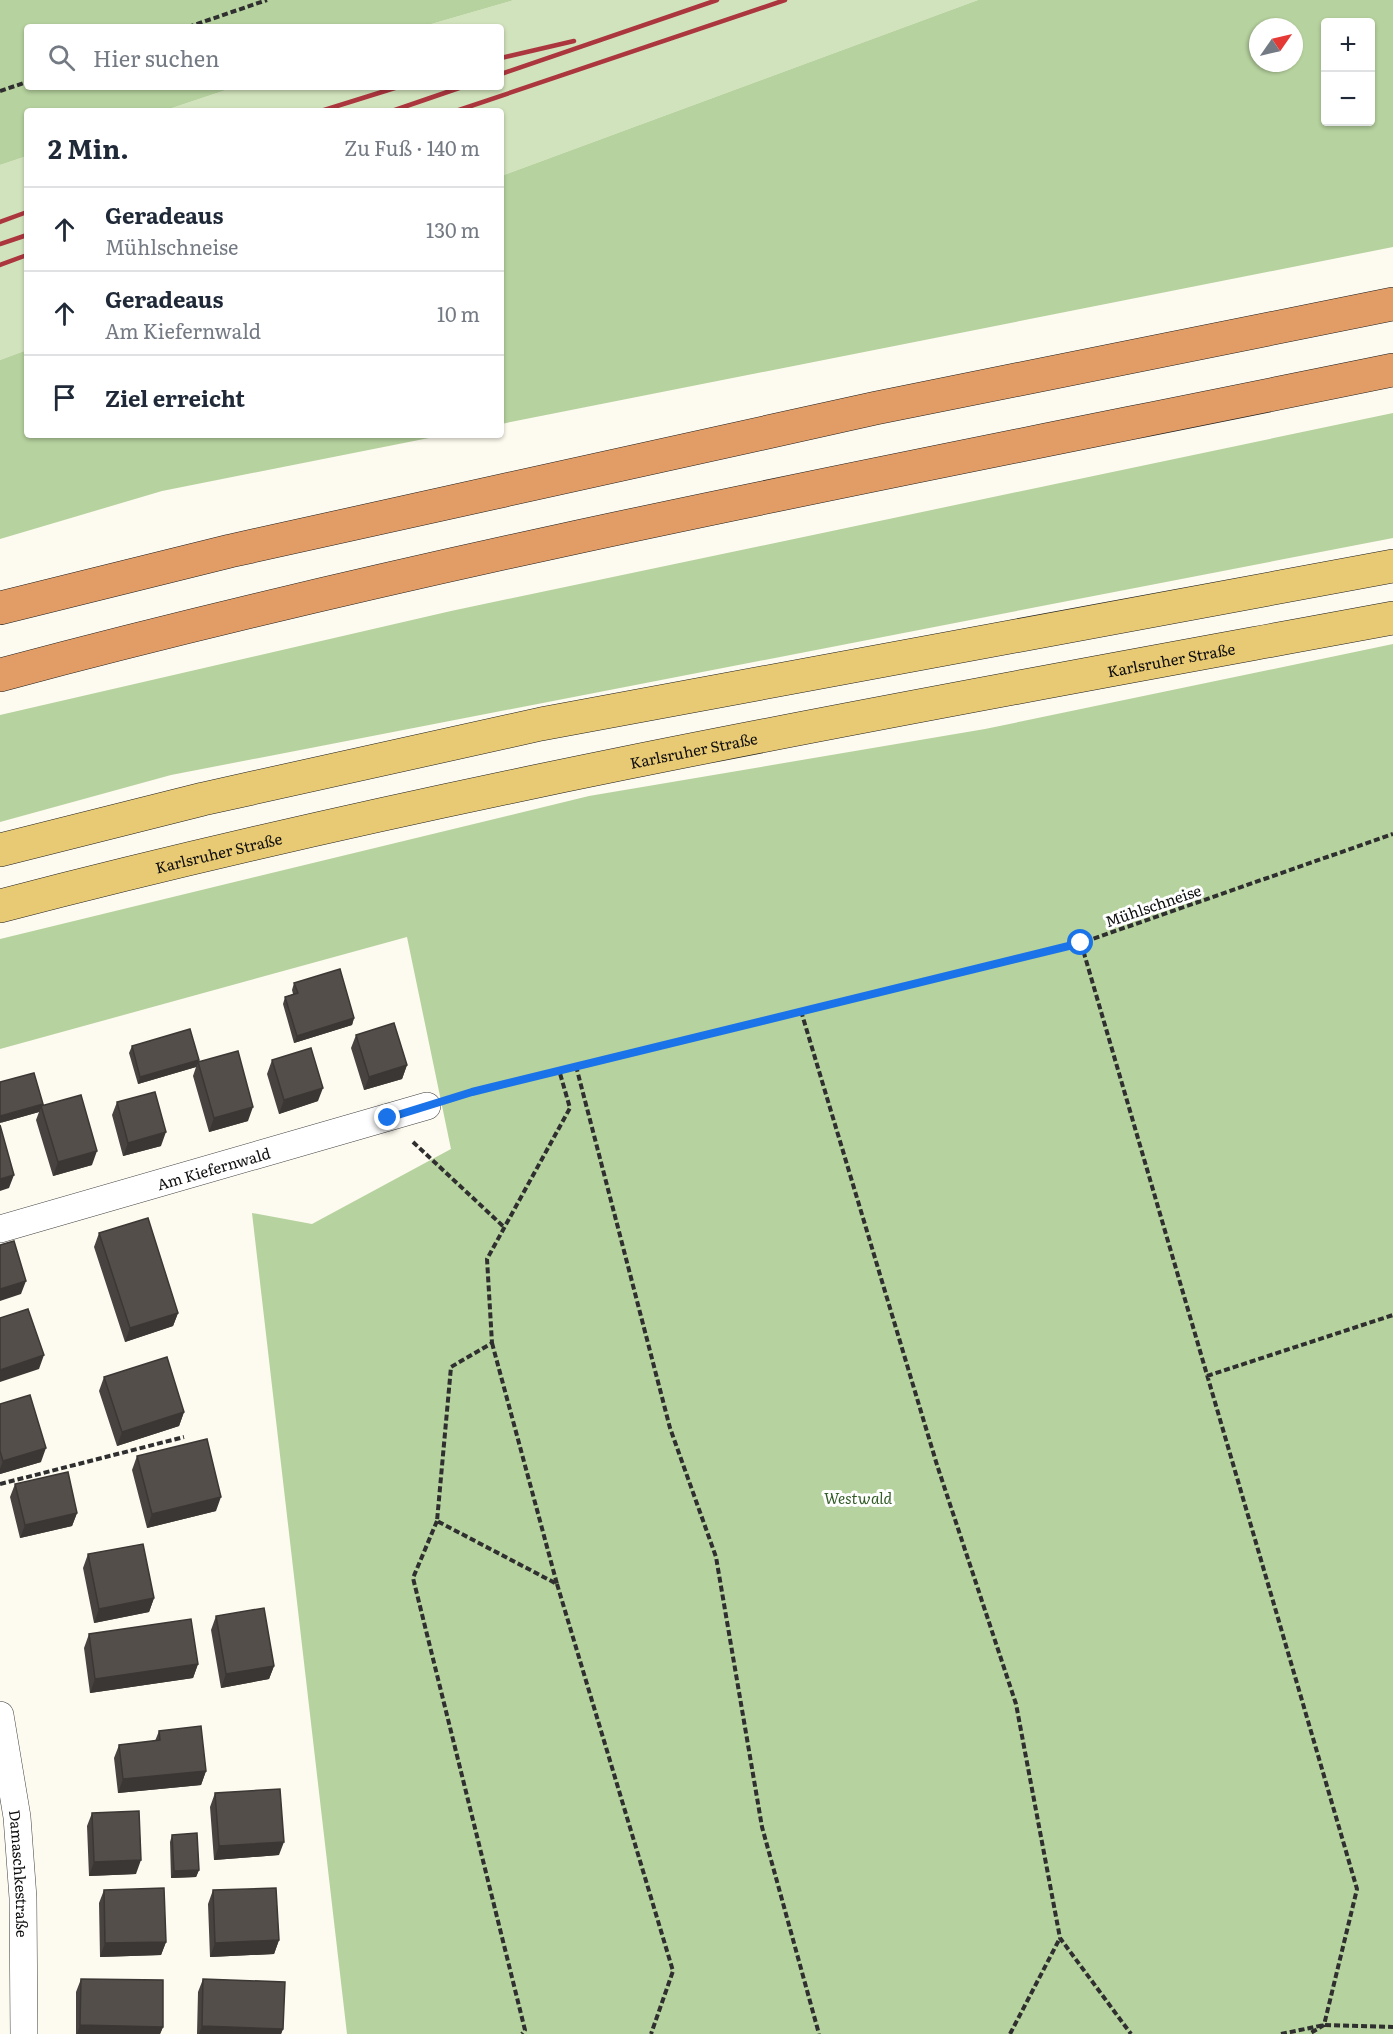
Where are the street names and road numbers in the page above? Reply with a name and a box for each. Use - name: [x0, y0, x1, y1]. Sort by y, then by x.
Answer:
- street label: Karlsruher Straße: [1105, 636, 1237, 682]
- street label: Karlsruher Straße: [628, 725, 759, 773]
- street label: Karlsruher Straße: [153, 826, 284, 878]
- street label: Mühlschneise: [1102, 878, 1204, 932]
- street label: Am Kiefernwald: [154, 1140, 273, 1195]
- street label: Damaschkestraße: [4, 1808, 35, 1938]

